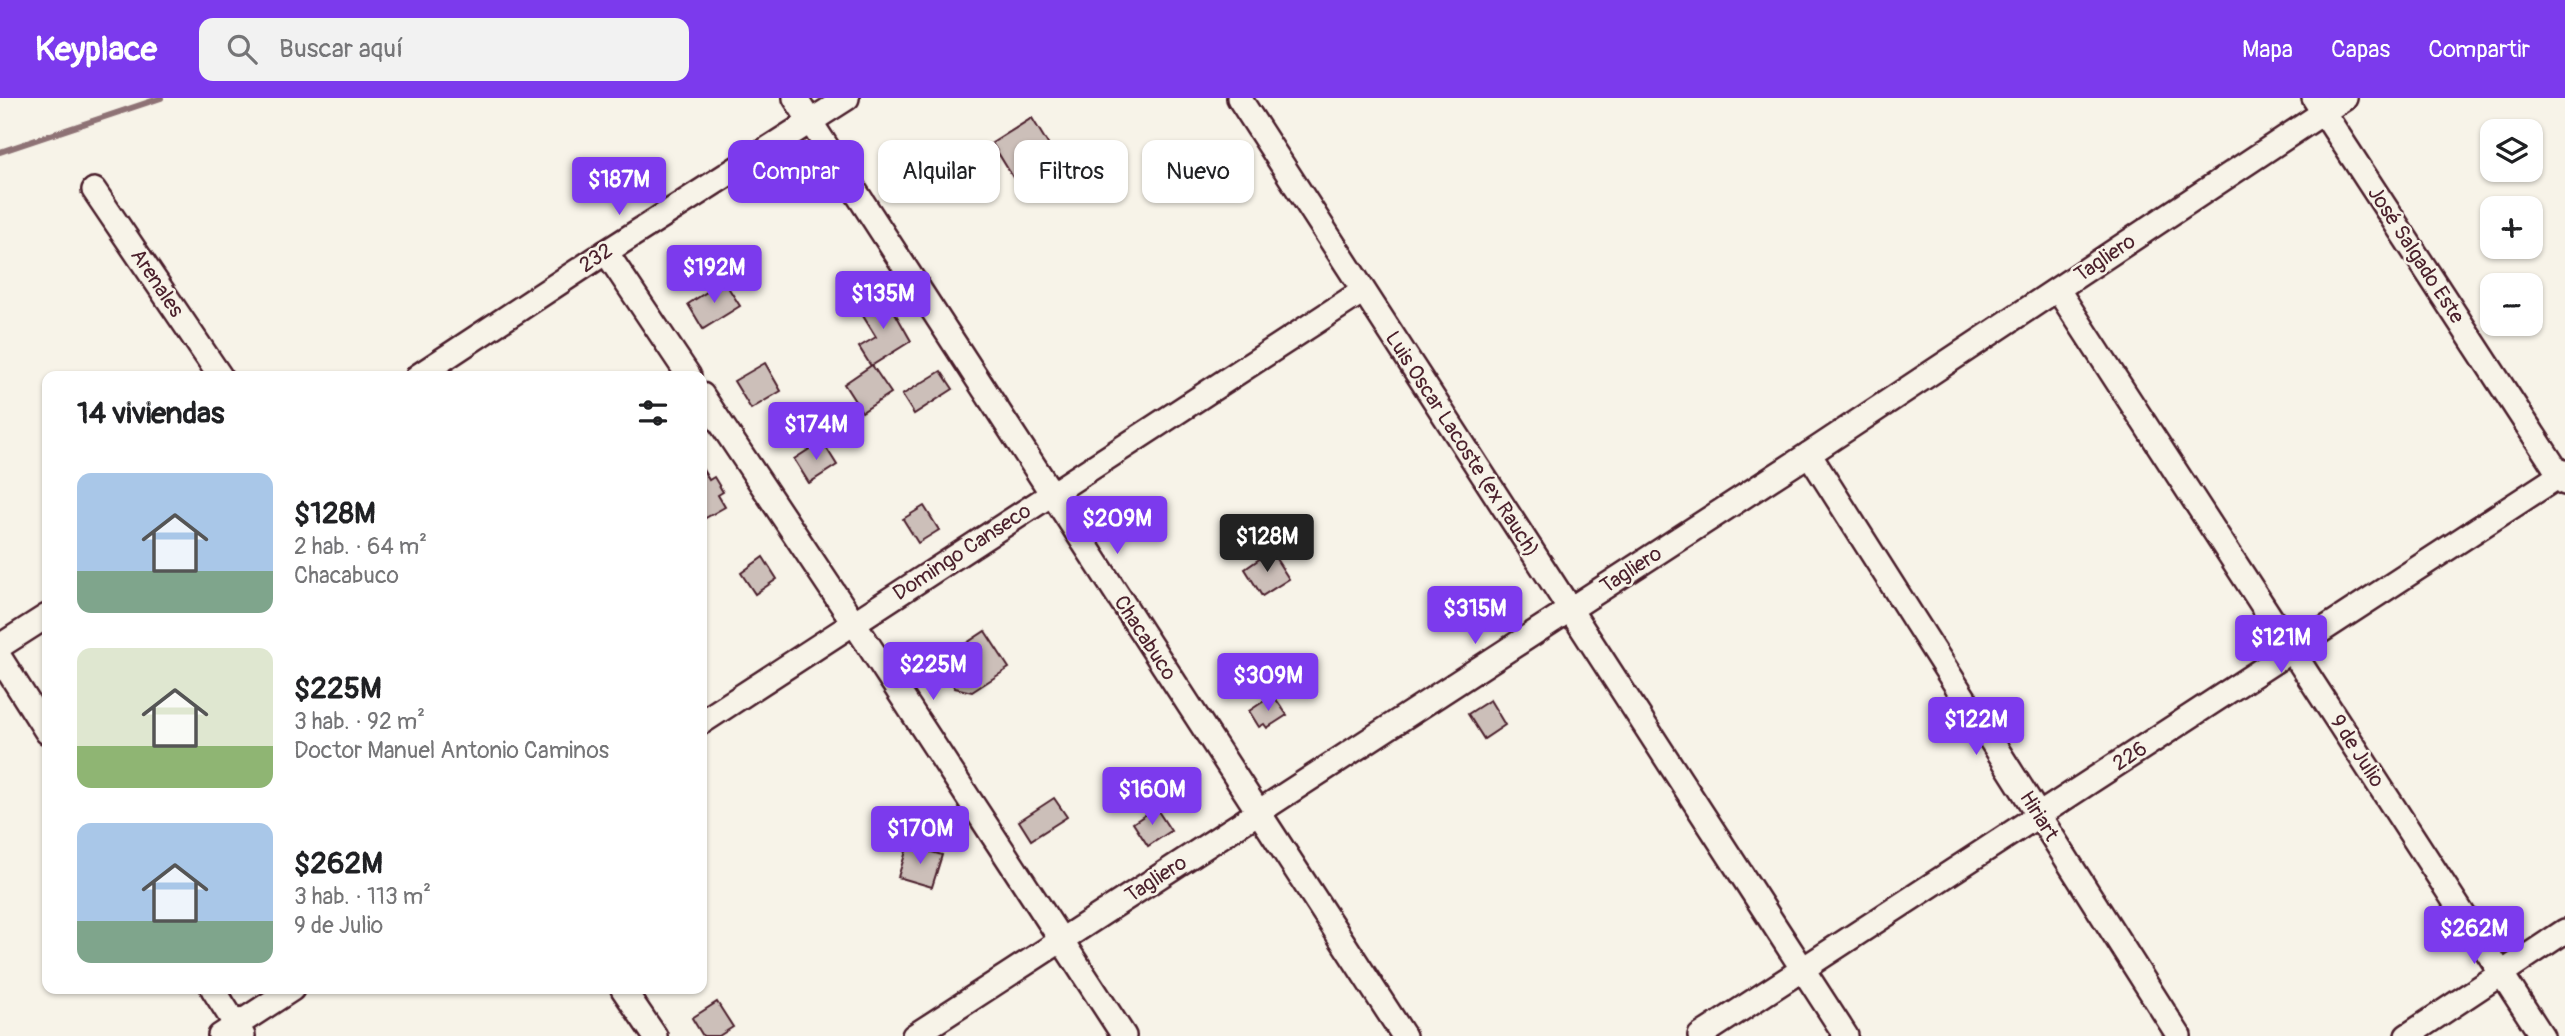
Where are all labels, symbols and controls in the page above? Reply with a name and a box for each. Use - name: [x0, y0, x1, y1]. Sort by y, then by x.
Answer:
- search box: [199, 18, 689, 81]
- text: Keyplace: [35, 29, 157, 70]
- icon: search: [223, 30, 261, 68]
- text: Buscar aquí: [279, 33, 403, 65]
- text: Mapa: [2242, 35, 2293, 64]
- text: Capas: [2331, 35, 2390, 64]
- text: Compartir: [2428, 35, 2530, 64]
- map controls: [2480, 119, 2543, 336]
- button: layers: [2480, 119, 2543, 182]
- chip: Comprar: [728, 140, 864, 203]
- chip: Alquilar: [878, 140, 1000, 203]
- chip: Filtros: [1014, 140, 1128, 203]
- chip: Nuevo: [1142, 140, 1254, 203]
- pin: $187M: [570, 158, 668, 217]
- text: $187M: [588, 165, 650, 194]
- street label: José Salgado Este: [2361, 181, 2471, 329]
- button: +: [2480, 196, 2543, 259]
- street label: Tagliero: [2069, 228, 2141, 288]
- street label: 232: [574, 237, 618, 279]
- street label: Arenales: [124, 244, 190, 323]
- pin: $192M: [665, 246, 763, 305]
- text: $192M: [683, 253, 745, 282]
- pin: $135M: [834, 272, 932, 331]
- button: −: [2480, 273, 2543, 336]
- text: $135M: [851, 279, 915, 308]
- street label: Luis Oscar Lacoste (ex Rauch): [1379, 326, 1545, 562]
- icon: filters: [634, 394, 672, 432]
- text: 14 viviendas: [77, 395, 224, 432]
- pin: $174M: [767, 402, 865, 462]
- text: $174M: [784, 410, 848, 439]
- text: $128M: [294, 495, 375, 532]
- pin: $209M: [1068, 496, 1166, 556]
- street label: Domingo Canseco: [888, 497, 1036, 607]
- icon: home: [133, 501, 217, 585]
- text: $209M: [1082, 504, 1152, 533]
- pin: $128M: [1218, 514, 1316, 574]
- text: $128M: [1236, 522, 1298, 551]
- text: 2 hab. · 64 m²: [294, 532, 427, 561]
- street label: Tagliero: [1595, 540, 1667, 600]
- text: Chacabuco: [294, 561, 399, 590]
- pin: $315M: [1426, 587, 1524, 646]
- street label: Chacabuco: [1108, 590, 1182, 686]
- text: $315M: [1443, 594, 1507, 623]
- pin: $121M: [2232, 616, 2330, 675]
- text: $121M: [2251, 623, 2311, 652]
- pin: $225M: [884, 642, 982, 702]
- text: $225M: [899, 650, 967, 679]
- pin: $309M: [1219, 654, 1317, 713]
- text: $309M: [1233, 661, 1303, 690]
- text: $225M: [294, 670, 382, 707]
- icon: home: [133, 676, 217, 760]
- pin: $122M: [1927, 698, 2025, 757]
- text: $122M: [1944, 705, 2008, 734]
- text: 3 hab. · 92 m²: [294, 707, 425, 736]
- street label: 9 de Julio: [2324, 710, 2390, 792]
- street label: 226: [2108, 735, 2152, 777]
- text: Doctor Manuel Antonio Caminos: [294, 736, 609, 765]
- pin: $160M: [1103, 768, 1201, 827]
- text: $160M: [1118, 775, 1186, 804]
- street label: Hiriart: [2013, 786, 2065, 846]
- pin: $170M: [871, 806, 969, 866]
- text: $170M: [887, 814, 953, 843]
- text: $262M: [294, 845, 383, 882]
- street label: Tagliero: [1120, 849, 1192, 909]
- icon: home: [133, 851, 217, 935]
- text: 3 hab. · 113 m²: [294, 882, 431, 911]
- pin: $262M: [2425, 906, 2523, 966]
- text: 9 de Julio: [294, 911, 383, 940]
- text: $262M: [2440, 914, 2508, 943]

